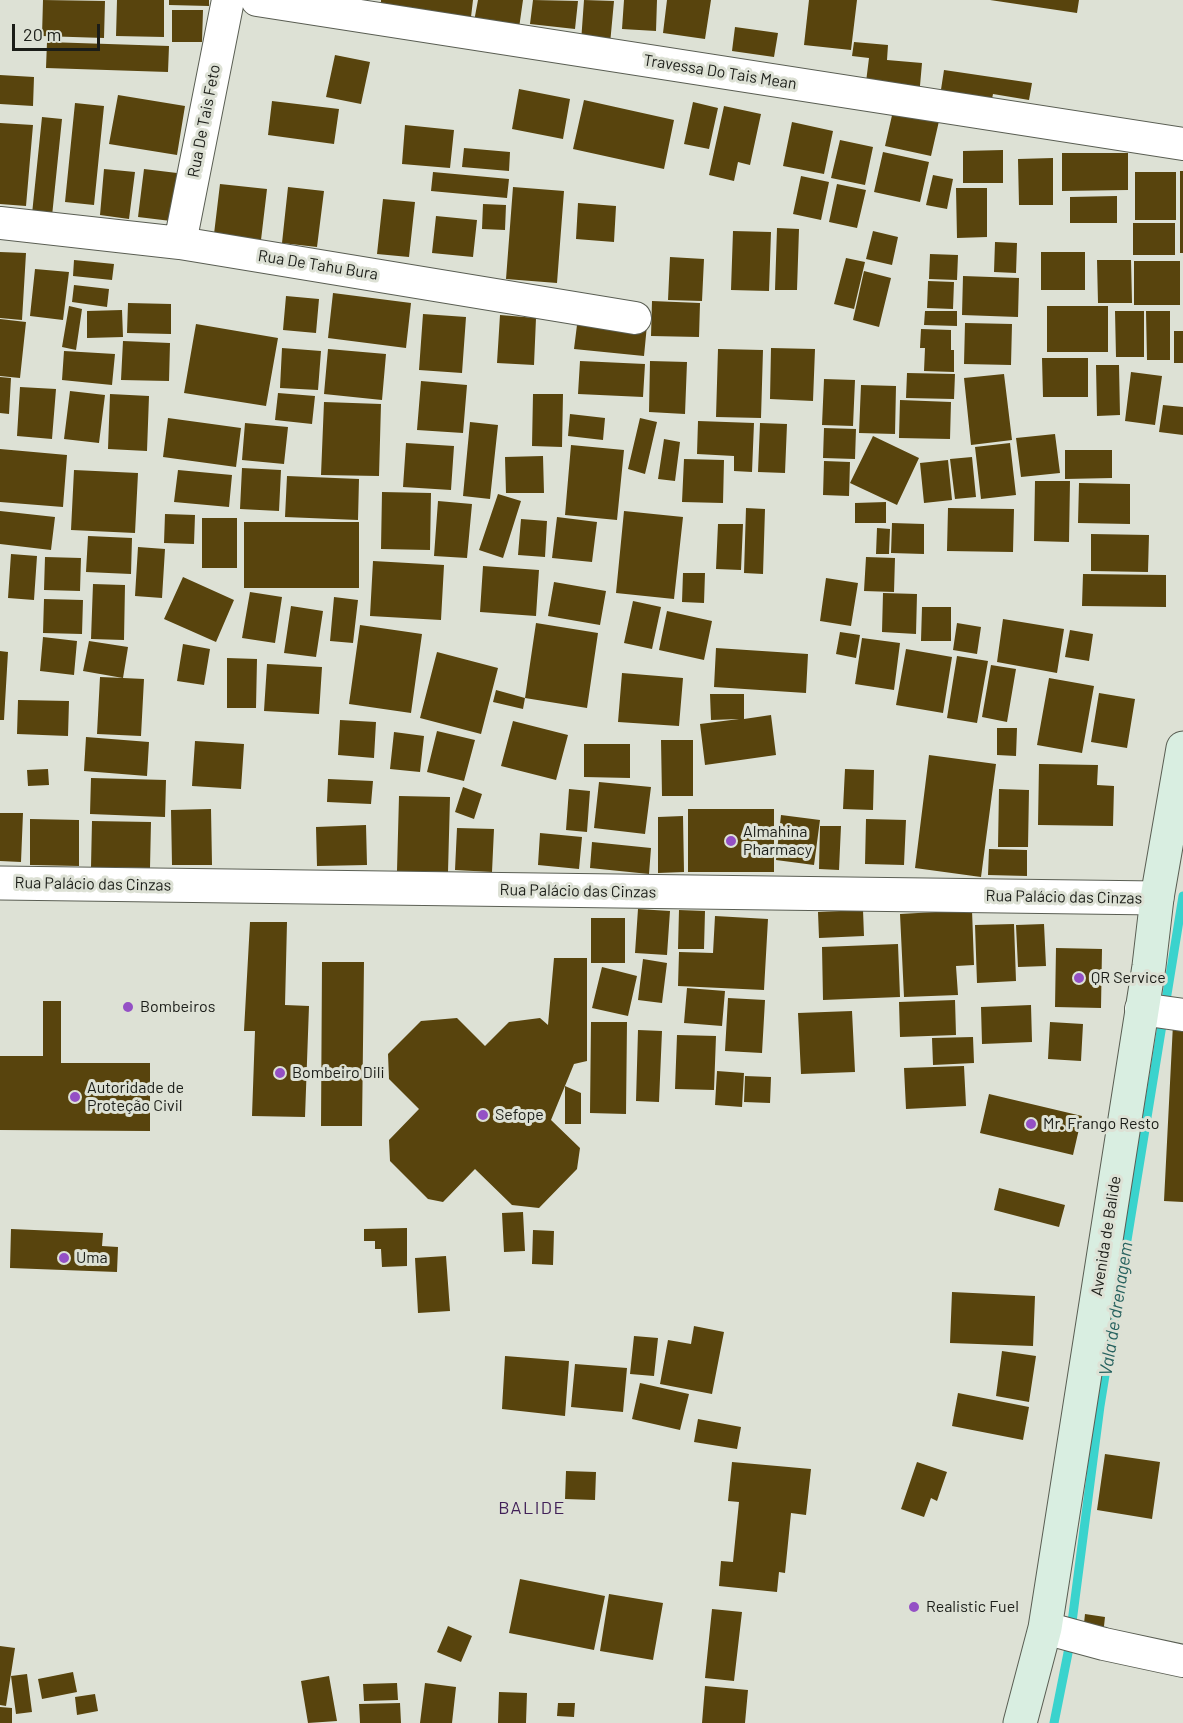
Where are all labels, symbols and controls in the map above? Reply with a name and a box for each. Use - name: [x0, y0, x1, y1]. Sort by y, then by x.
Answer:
- scale bar: [15, 12, 104, 50]
- text: 20 m: [23, 23, 61, 45]
- street label: Travessa Do Tais Mean: [642, 50, 798, 94]
- street label: Rua De Tais Feto: [184, 63, 224, 179]
- street label: Rua De Tahu Bura: [257, 246, 379, 284]
- place label: Almahina Pharmacy: [743, 822, 812, 860]
- marker: Almahina Pharmacy: [724, 834, 738, 848]
- street label: Rua Palácio das Cinzas: [15, 873, 171, 895]
- street label: Rua Palácio das Cinzas: [500, 880, 656, 902]
- street label: Rua Palácio das Cinzas: [986, 886, 1142, 908]
- place label: QR Service: [1091, 968, 1166, 988]
- marker: QR Service: [1072, 971, 1086, 985]
- place label: Bombeiros: [140, 997, 215, 1017]
- marker: Bombeiros: [121, 1000, 135, 1014]
- place label: Bombeiro Dili: [292, 1063, 385, 1083]
- marker: Bombeiro Dili: [273, 1066, 287, 1080]
- place label: Autoridade de Proteção Civil: [87, 1078, 184, 1116]
- marker: Autoridade de Proteção Civil: [68, 1090, 82, 1104]
- place label: Sefope: [495, 1105, 544, 1125]
- marker: Sefope: [476, 1108, 490, 1122]
- place label: Mr. Frango Resto: [1043, 1114, 1159, 1134]
- marker: Mr. Frango Resto: [1024, 1117, 1038, 1131]
- street label: Avenida de Balide: [1087, 1174, 1125, 1298]
- water label: Vala de drenagem: [1095, 1240, 1137, 1378]
- place label: Uma: [76, 1248, 108, 1268]
- marker: Uma: [57, 1251, 71, 1265]
- district label: BALIDE: [498, 1497, 566, 1519]
- place label: Realistic Fuel: [926, 1597, 1019, 1617]
- marker: Realistic Fuel: [907, 1600, 921, 1614]

